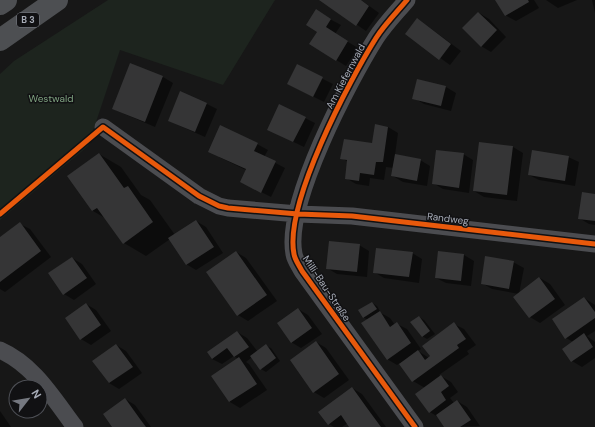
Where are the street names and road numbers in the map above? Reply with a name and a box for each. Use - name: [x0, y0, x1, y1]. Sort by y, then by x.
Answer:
- road number: B 3: [17, 13, 39, 27]
- street label: Am Kiefernwald: [323, 41, 368, 111]
- street label: Randweg: [426, 209, 470, 228]
- street label: Milli-Bau-Straße: [300, 253, 354, 324]

